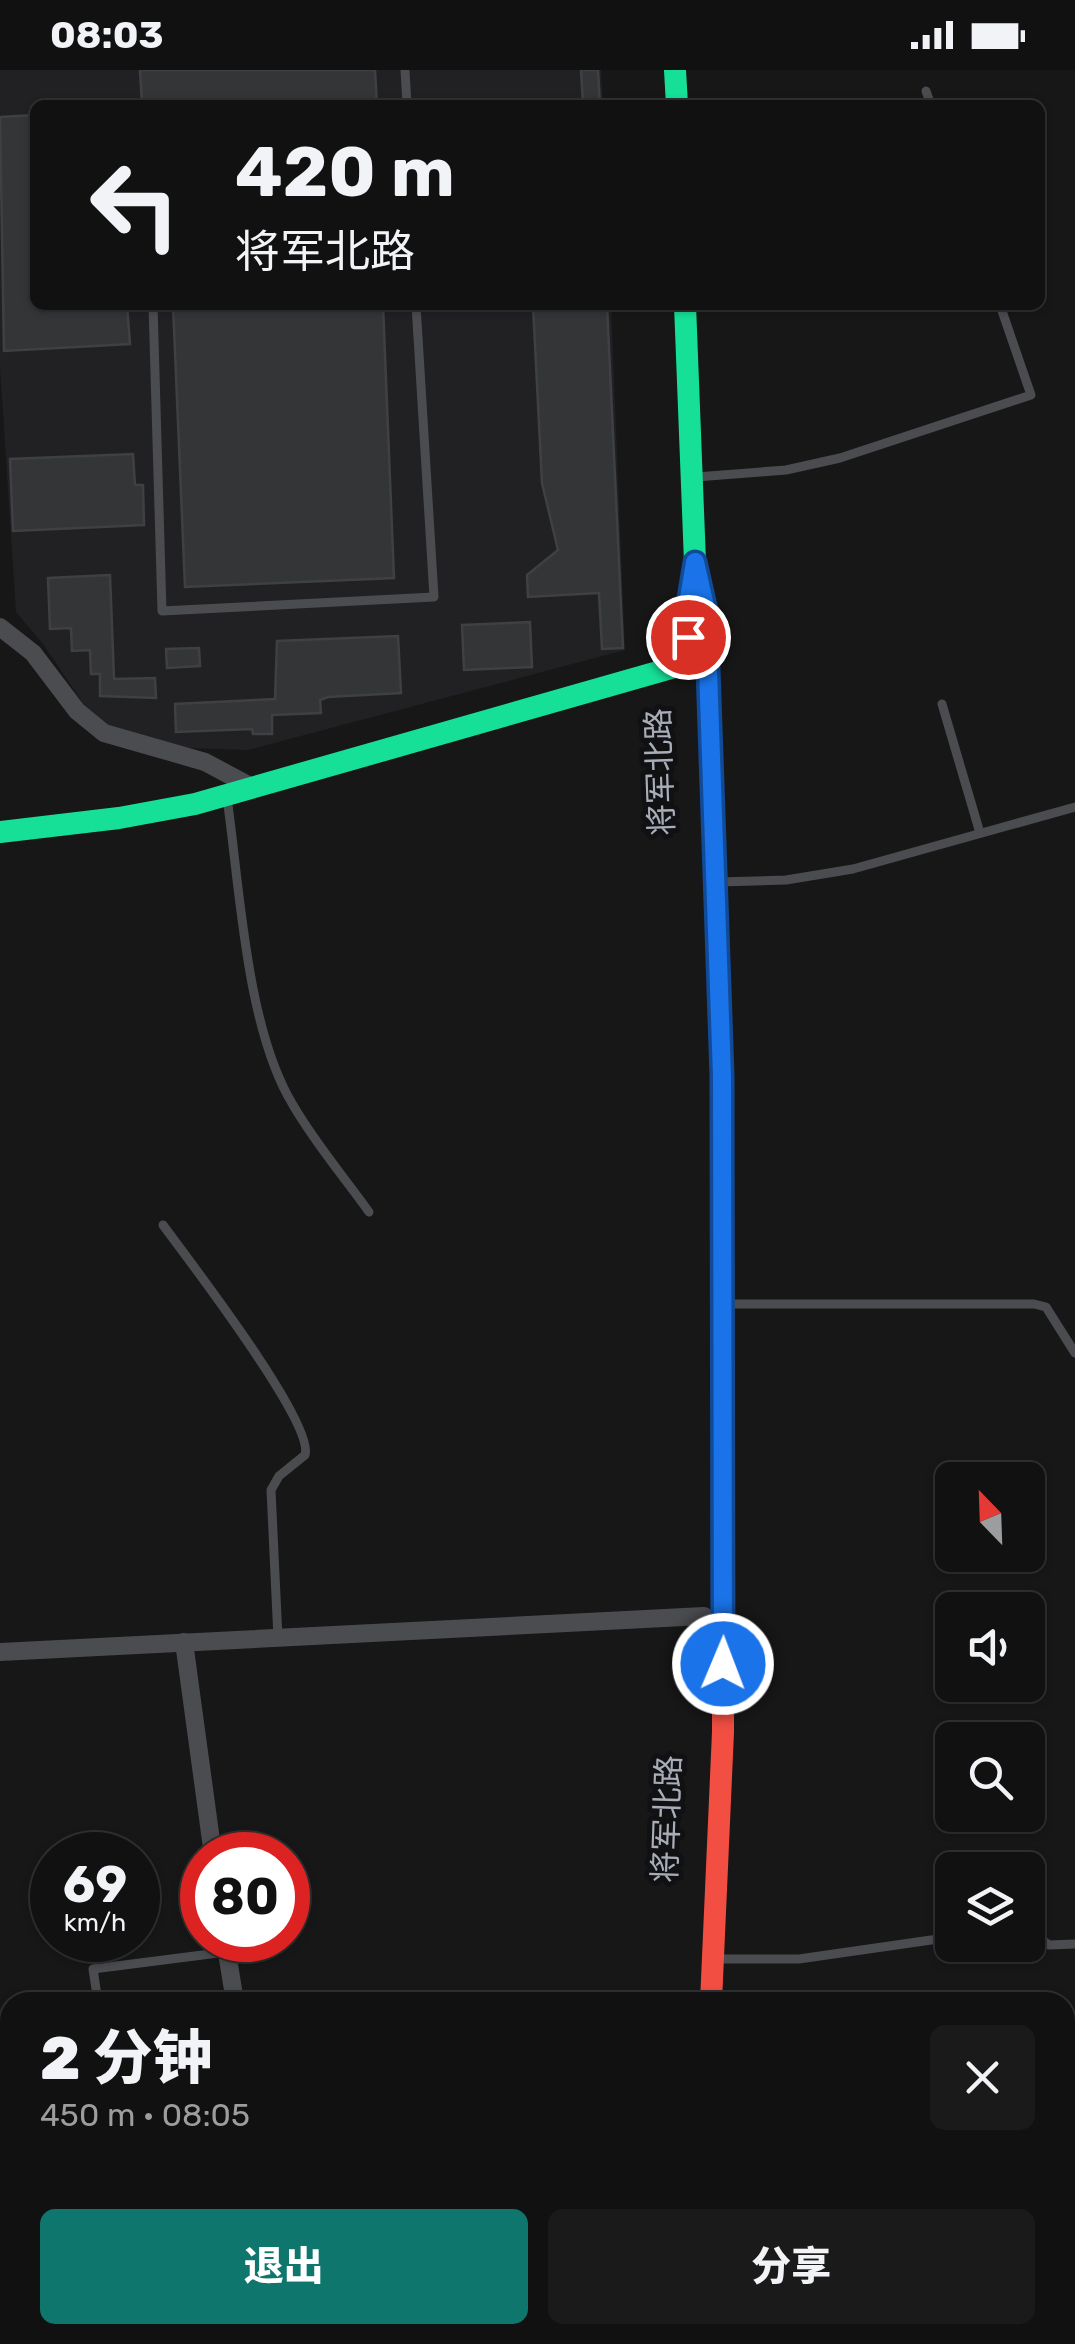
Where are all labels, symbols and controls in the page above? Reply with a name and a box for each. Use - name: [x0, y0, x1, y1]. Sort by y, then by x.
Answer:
- text: 08:03: [50, 12, 164, 58]
- text: 420 m: [235, 131, 455, 214]
- icon: left: [70, 140, 200, 270]
- text: 将军北路: [235, 225, 415, 278]
- pin: [646, 595, 731, 680]
- icon: arrive: [661, 610, 716, 665]
- street label: 将军北路: [639, 707, 681, 837]
- north arrow: [935, 1462, 1045, 1572]
- map controls: [935, 1462, 1045, 1962]
- button: sound: [935, 1592, 1045, 1702]
- position arrow: [671, 1612, 775, 1716]
- button: search: [935, 1722, 1045, 1832]
- street label: 将军北路: [646, 1754, 688, 1884]
- speed limit sign: 80: [180, 1832, 310, 1962]
- button: layers: [935, 1852, 1045, 1962]
- text: 69: [63, 1855, 127, 1915]
- text: km/h: [64, 1908, 126, 1937]
- text: 2 分钟: [40, 2023, 213, 2094]
- button: close: [930, 2025, 1035, 2130]
- text: 450 m · 08:05: [40, 2096, 250, 2134]
- button: 退出: [40, 2209, 528, 2324]
- button: 分享: [548, 2209, 1035, 2324]

